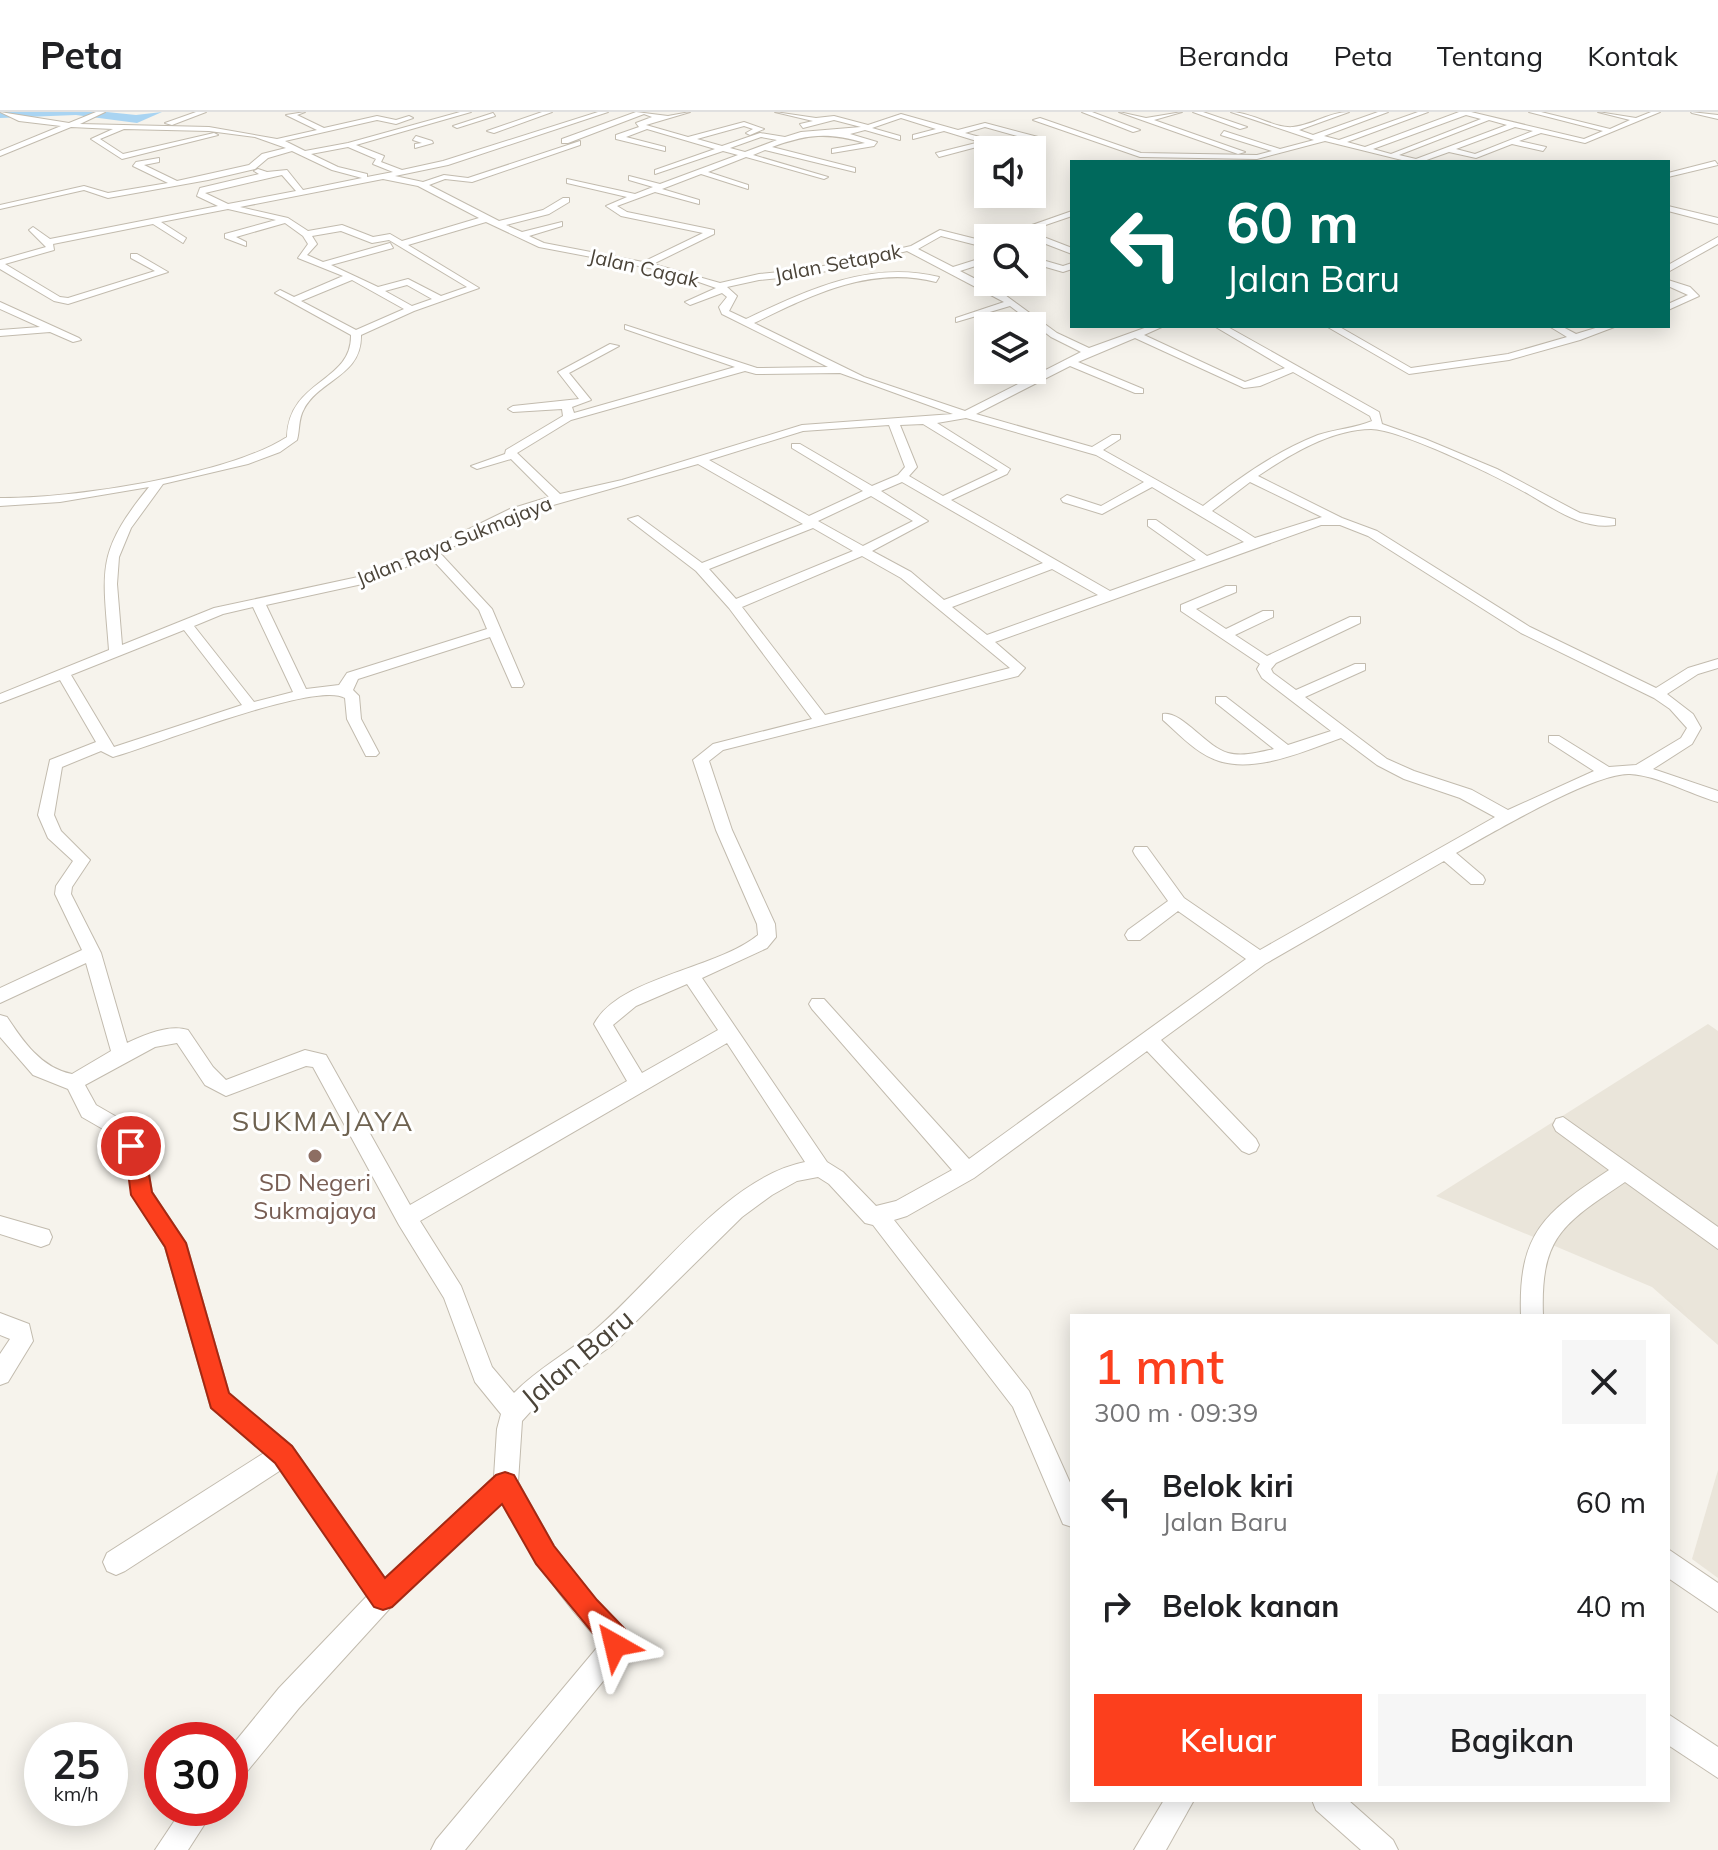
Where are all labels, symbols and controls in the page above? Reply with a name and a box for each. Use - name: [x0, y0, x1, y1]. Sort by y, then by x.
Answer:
- text: Peta: [40, 31, 123, 79]
- text: Beranda: [1178, 38, 1289, 73]
- text: Peta: [1333, 38, 1393, 73]
- text: Tentang: [1437, 38, 1543, 73]
- text: Kontak: [1587, 38, 1678, 73]
- map controls: [974, 136, 1046, 384]
- button: sound: [974, 136, 1046, 208]
- text: 60 m: [1226, 187, 1359, 257]
- icon: left: [1094, 192, 1198, 296]
- button: search: [974, 224, 1046, 296]
- street label: Jalan Setapak: [772, 238, 904, 287]
- street label: Jalan Cagak: [587, 243, 702, 292]
- text: Jalan Baru: [1226, 256, 1400, 301]
- button: layers: [974, 312, 1046, 384]
- street label: Jalan Raya Sukmajaya: [352, 490, 555, 591]
- district label: SUKMAJAYA: [232, 1103, 414, 1138]
- pin: [97, 1112, 165, 1180]
- icon: arrive: [109, 1124, 153, 1168]
- marker: SD Negeri Sukmajaya: [306, 1147, 324, 1165]
- place label: SD Negeri Sukmajaya: [253, 1167, 377, 1225]
- street label: Jalan Baru: [514, 1301, 640, 1415]
- text: 1 mnt: [1094, 1336, 1224, 1396]
- button: close: [1562, 1340, 1646, 1424]
- text: 300 m · 09:39: [1094, 1396, 1258, 1429]
- text: Belok kiri: [1162, 1467, 1294, 1505]
- icon: left: [1094, 1480, 1138, 1524]
- text: 60 m: [1576, 1483, 1646, 1521]
- text: Jalan Baru: [1162, 1505, 1288, 1538]
- icon: right: [1094, 1584, 1138, 1628]
- text: Belok kanan: [1162, 1587, 1339, 1625]
- text: 40 m: [1576, 1587, 1646, 1625]
- position arrow: [573, 1603, 657, 1687]
- button: Keluar: [1094, 1694, 1362, 1786]
- button: Bagikan: [1378, 1694, 1646, 1786]
- speed limit sign: 30: [144, 1722, 248, 1826]
- text: 25: [52, 1739, 100, 1789]
- text: km/h: [53, 1781, 99, 1806]

